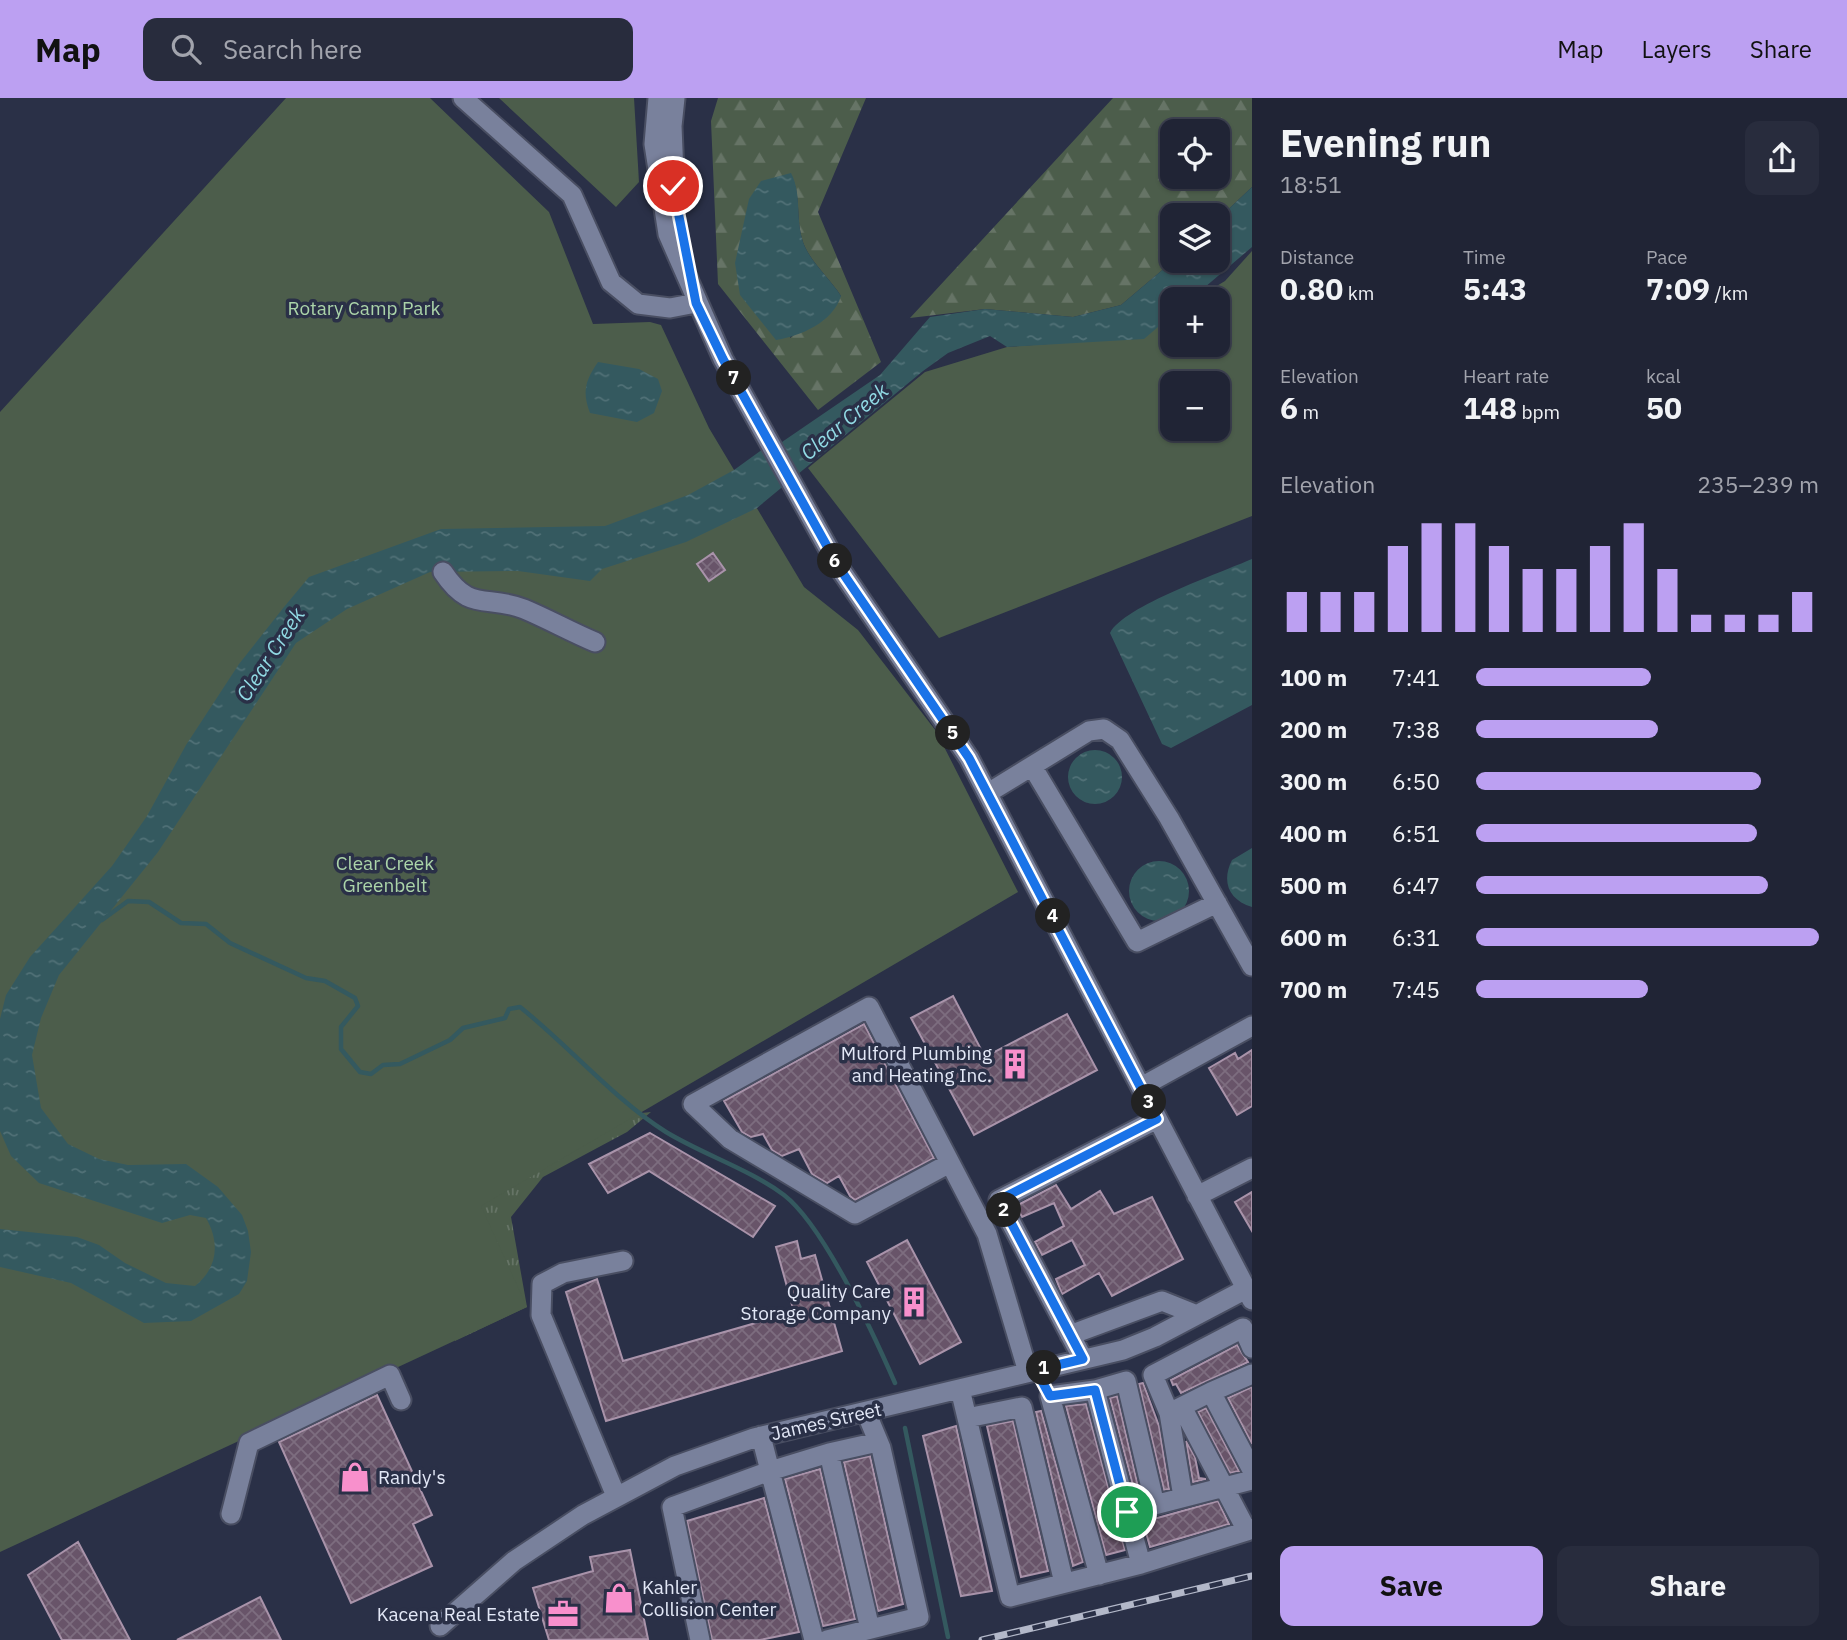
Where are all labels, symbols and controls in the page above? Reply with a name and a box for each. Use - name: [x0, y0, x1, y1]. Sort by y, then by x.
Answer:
- search box: [143, 18, 633, 81]
- text: Map: [35, 28, 101, 71]
- icon: search: [167, 30, 205, 68]
- text: Search here: [223, 32, 362, 66]
- text: Map: [1557, 33, 1604, 65]
- text: Layers: [1642, 33, 1712, 65]
- text: Share: [1750, 33, 1812, 65]
- text: Evening run: [1280, 118, 1491, 167]
- map controls: [1160, 119, 1230, 441]
- button: locate: [1160, 119, 1230, 189]
- button: share: [1745, 121, 1819, 195]
- pin: [643, 156, 703, 216]
- icon: check: [654, 167, 692, 205]
- text: 18:51: [1280, 169, 1342, 199]
- button: layers: [1160, 203, 1230, 273]
- text: Distance: [1280, 245, 1354, 269]
- text: Time: [1463, 245, 1506, 269]
- text: Pace: [1646, 245, 1687, 269]
- text: 0.80: [1280, 269, 1343, 308]
- text: 5:43: [1463, 269, 1527, 308]
- text: 7:09: [1646, 269, 1710, 308]
- text: km: [1343, 281, 1374, 305]
- text: /km: [1710, 281, 1748, 305]
- button: +: [1160, 287, 1230, 357]
- park label: Rotary Camp Park: [288, 296, 440, 320]
- pin: 7: [716, 360, 752, 396]
- text: Elevation: [1280, 364, 1359, 388]
- text: Heart rate: [1463, 364, 1549, 388]
- text: kcal: [1646, 364, 1681, 388]
- text: 7: [728, 365, 739, 389]
- button: −: [1160, 371, 1230, 441]
- water label: Clear Creek: [794, 375, 895, 466]
- text: 6: [1280, 388, 1298, 427]
- text: 148: [1463, 388, 1517, 427]
- text: 50: [1646, 388, 1682, 427]
- text: m: [1298, 400, 1319, 424]
- text: bpm: [1517, 400, 1560, 424]
- text: Elevation: [1280, 469, 1375, 499]
- text: 235–239 m: [1697, 469, 1819, 499]
- pin: 6: [818, 544, 852, 578]
- text: 6: [829, 548, 840, 572]
- water label: Clear Creek: [229, 601, 311, 706]
- text: 100 m: [1280, 662, 1347, 692]
- text: 7:41: [1392, 662, 1440, 692]
- text: 200 m: [1280, 714, 1347, 744]
- text: 7:38: [1392, 714, 1440, 744]
- pin: 5: [936, 716, 970, 750]
- text: 5: [947, 720, 958, 744]
- text: 300 m: [1280, 766, 1347, 796]
- text: 6:50: [1392, 766, 1440, 796]
- text: 400 m: [1280, 818, 1347, 848]
- text: 6:51: [1392, 818, 1440, 848]
- park label: Clear Creek Greenbelt: [336, 851, 434, 897]
- text: 500 m: [1280, 870, 1347, 900]
- text: 6:47: [1392, 870, 1440, 900]
- pin: 4: [1036, 898, 1070, 934]
- text: 4: [1047, 903, 1058, 927]
- text: 600 m: [1280, 922, 1347, 952]
- text: 6:31: [1392, 922, 1440, 952]
- text: 700 m: [1280, 974, 1347, 1004]
- text: 7:45: [1392, 974, 1440, 1004]
- place label: Mulford Plumbing and Heating Inc.: [841, 1041, 992, 1087]
- building icon: Mulford Plumbing and Heating Inc.: [998, 1047, 1032, 1081]
- pin: 3: [1132, 1084, 1166, 1119]
- text: 3: [1143, 1089, 1154, 1113]
- pin: 2: [986, 1192, 1021, 1228]
- text: 2: [998, 1197, 1009, 1221]
- place label: Quality Care Storage Company: [741, 1279, 892, 1325]
- building icon: Quality Care Storage Company: [897, 1285, 931, 1319]
- pin: 1: [1026, 1350, 1062, 1386]
- text: 1: [1038, 1355, 1049, 1379]
- street label: James Street: [768, 1397, 884, 1445]
- shop icon: Randy's: [338, 1460, 372, 1494]
- place label: Randy's: [378, 1465, 446, 1489]
- pin: [1097, 1482, 1157, 1542]
- icon: arrive: [1108, 1493, 1146, 1531]
- button: Save: [1280, 1546, 1543, 1626]
- button: Share: [1557, 1546, 1819, 1626]
- place label: Kahler Collision Center: [642, 1575, 776, 1621]
- shop icon: Kahler Collision Center: [602, 1581, 636, 1615]
- office icon: Kacena Real Estate: [546, 1597, 580, 1631]
- place label: Kacena Real Estate: [377, 1602, 540, 1626]

